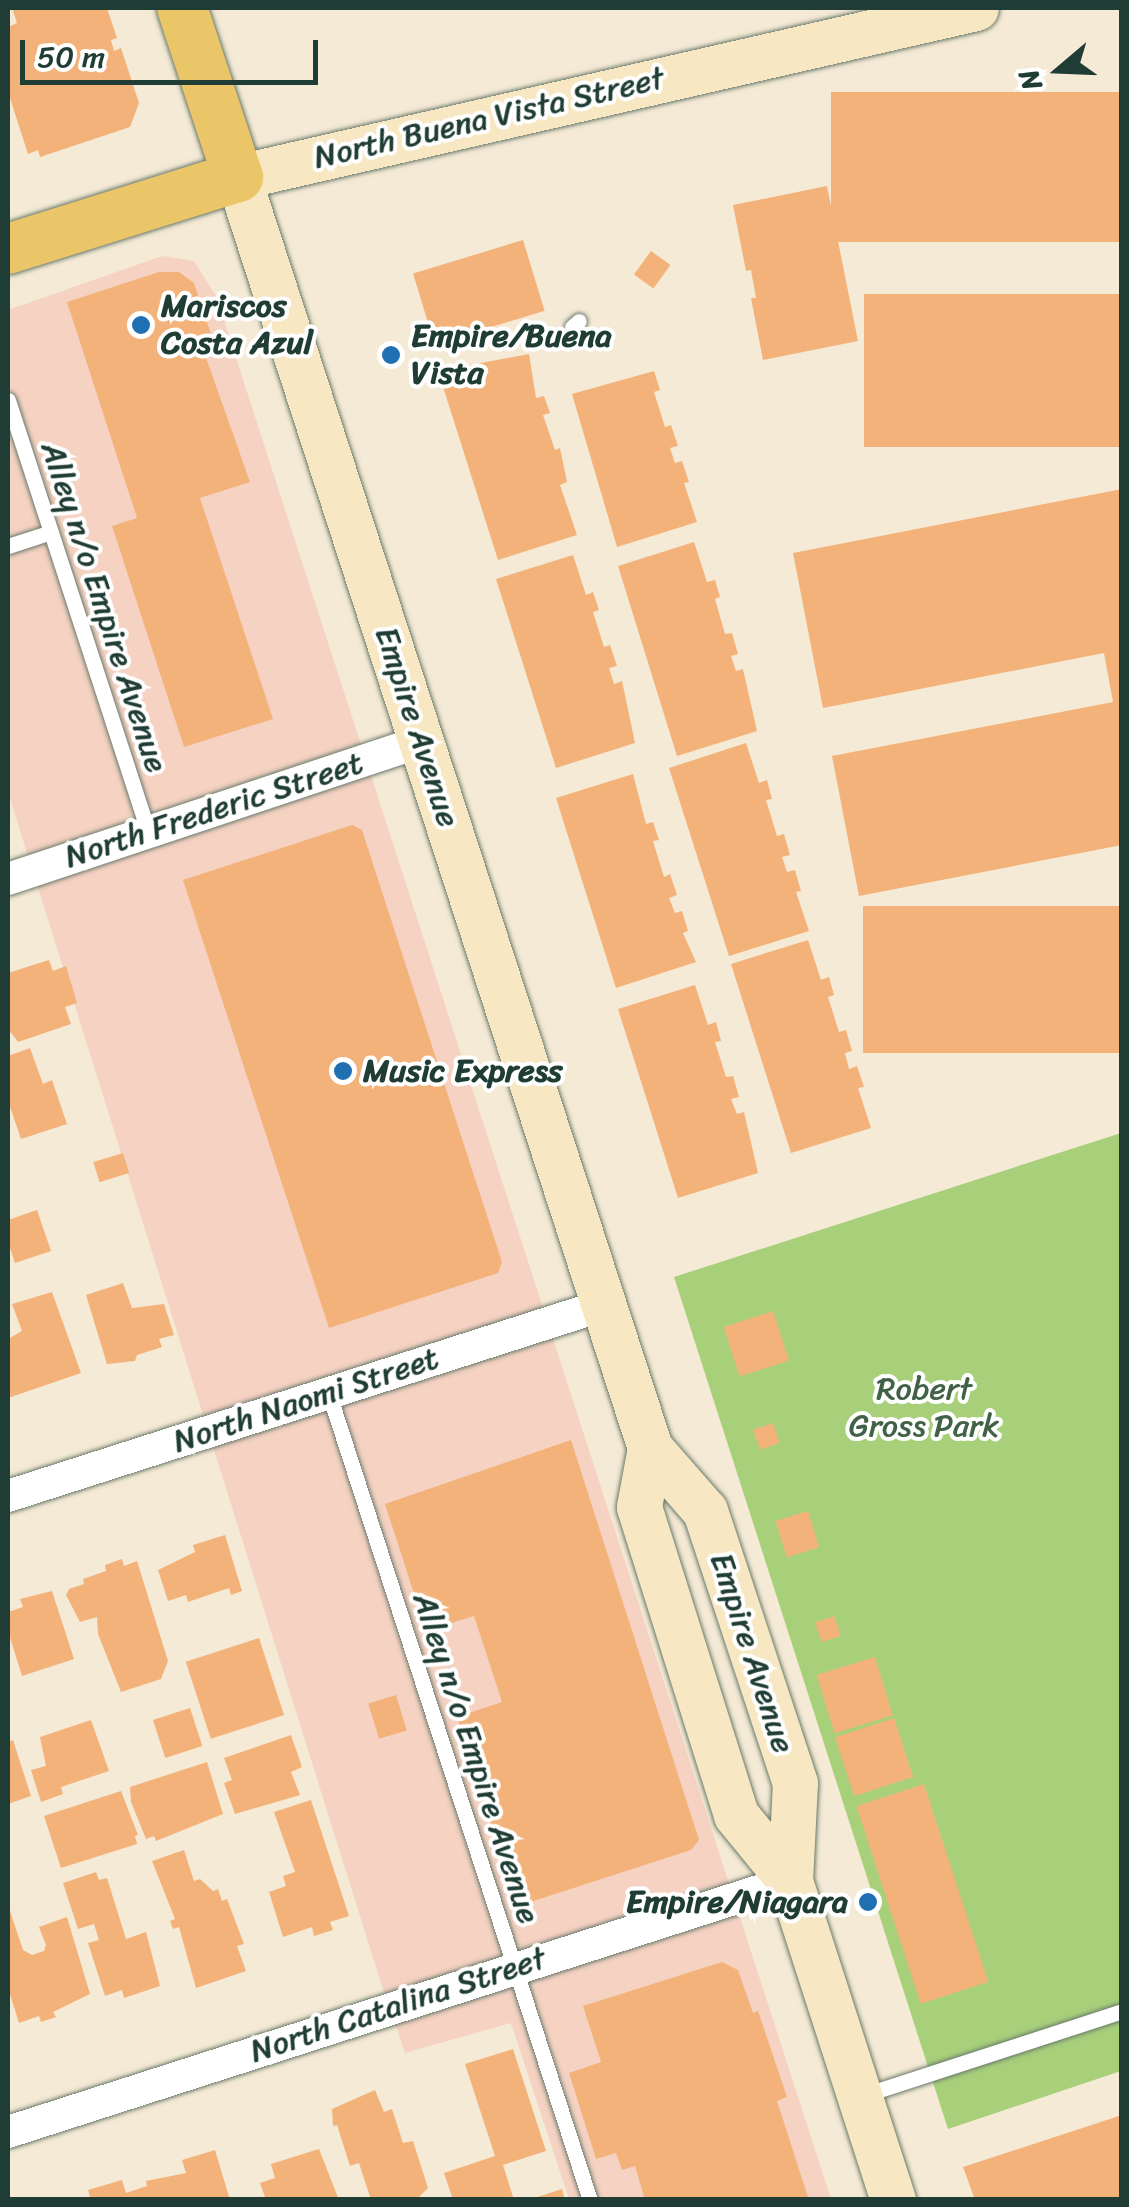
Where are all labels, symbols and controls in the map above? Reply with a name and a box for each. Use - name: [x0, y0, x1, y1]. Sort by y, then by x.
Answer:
- scale bar: [25, 20, 322, 82]
- north arrow: [1009, 20, 1109, 120]
- text: 50 m: [37, 30, 105, 84]
- street label: North Buena Vista Street: [309, 59, 669, 177]
- text: N: [1004, 63, 1056, 97]
- place label: Mariscos Costa Azul: [161, 288, 313, 363]
- marker: Mariscos Costa Azul: [130, 314, 152, 336]
- place label: Empire/Buena Vista: [411, 318, 612, 393]
- marker: Empire/Buena Vista: [380, 344, 402, 366]
- street label: Alley n/o Empire Avenue: [32, 436, 176, 778]
- street label: Empire Avenue: [367, 622, 467, 832]
- street label: North Frederic Street: [61, 744, 367, 876]
- place label: Music Express: [363, 1052, 564, 1090]
- marker: Music Express: [332, 1060, 354, 1082]
- street label: North Naomi Street: [167, 1339, 445, 1461]
- park label: Robert Gross Park: [848, 1371, 1000, 1446]
- street label: Empire Avenue: [702, 1548, 802, 1758]
- street label: Alley n/o Empire Avenue: [404, 1587, 548, 1929]
- place label: Empire/Niagara: [626, 1883, 848, 1921]
- marker: Empire/Niagara: [857, 1891, 879, 1913]
- street label: North Catalina Street: [245, 1939, 551, 2071]

